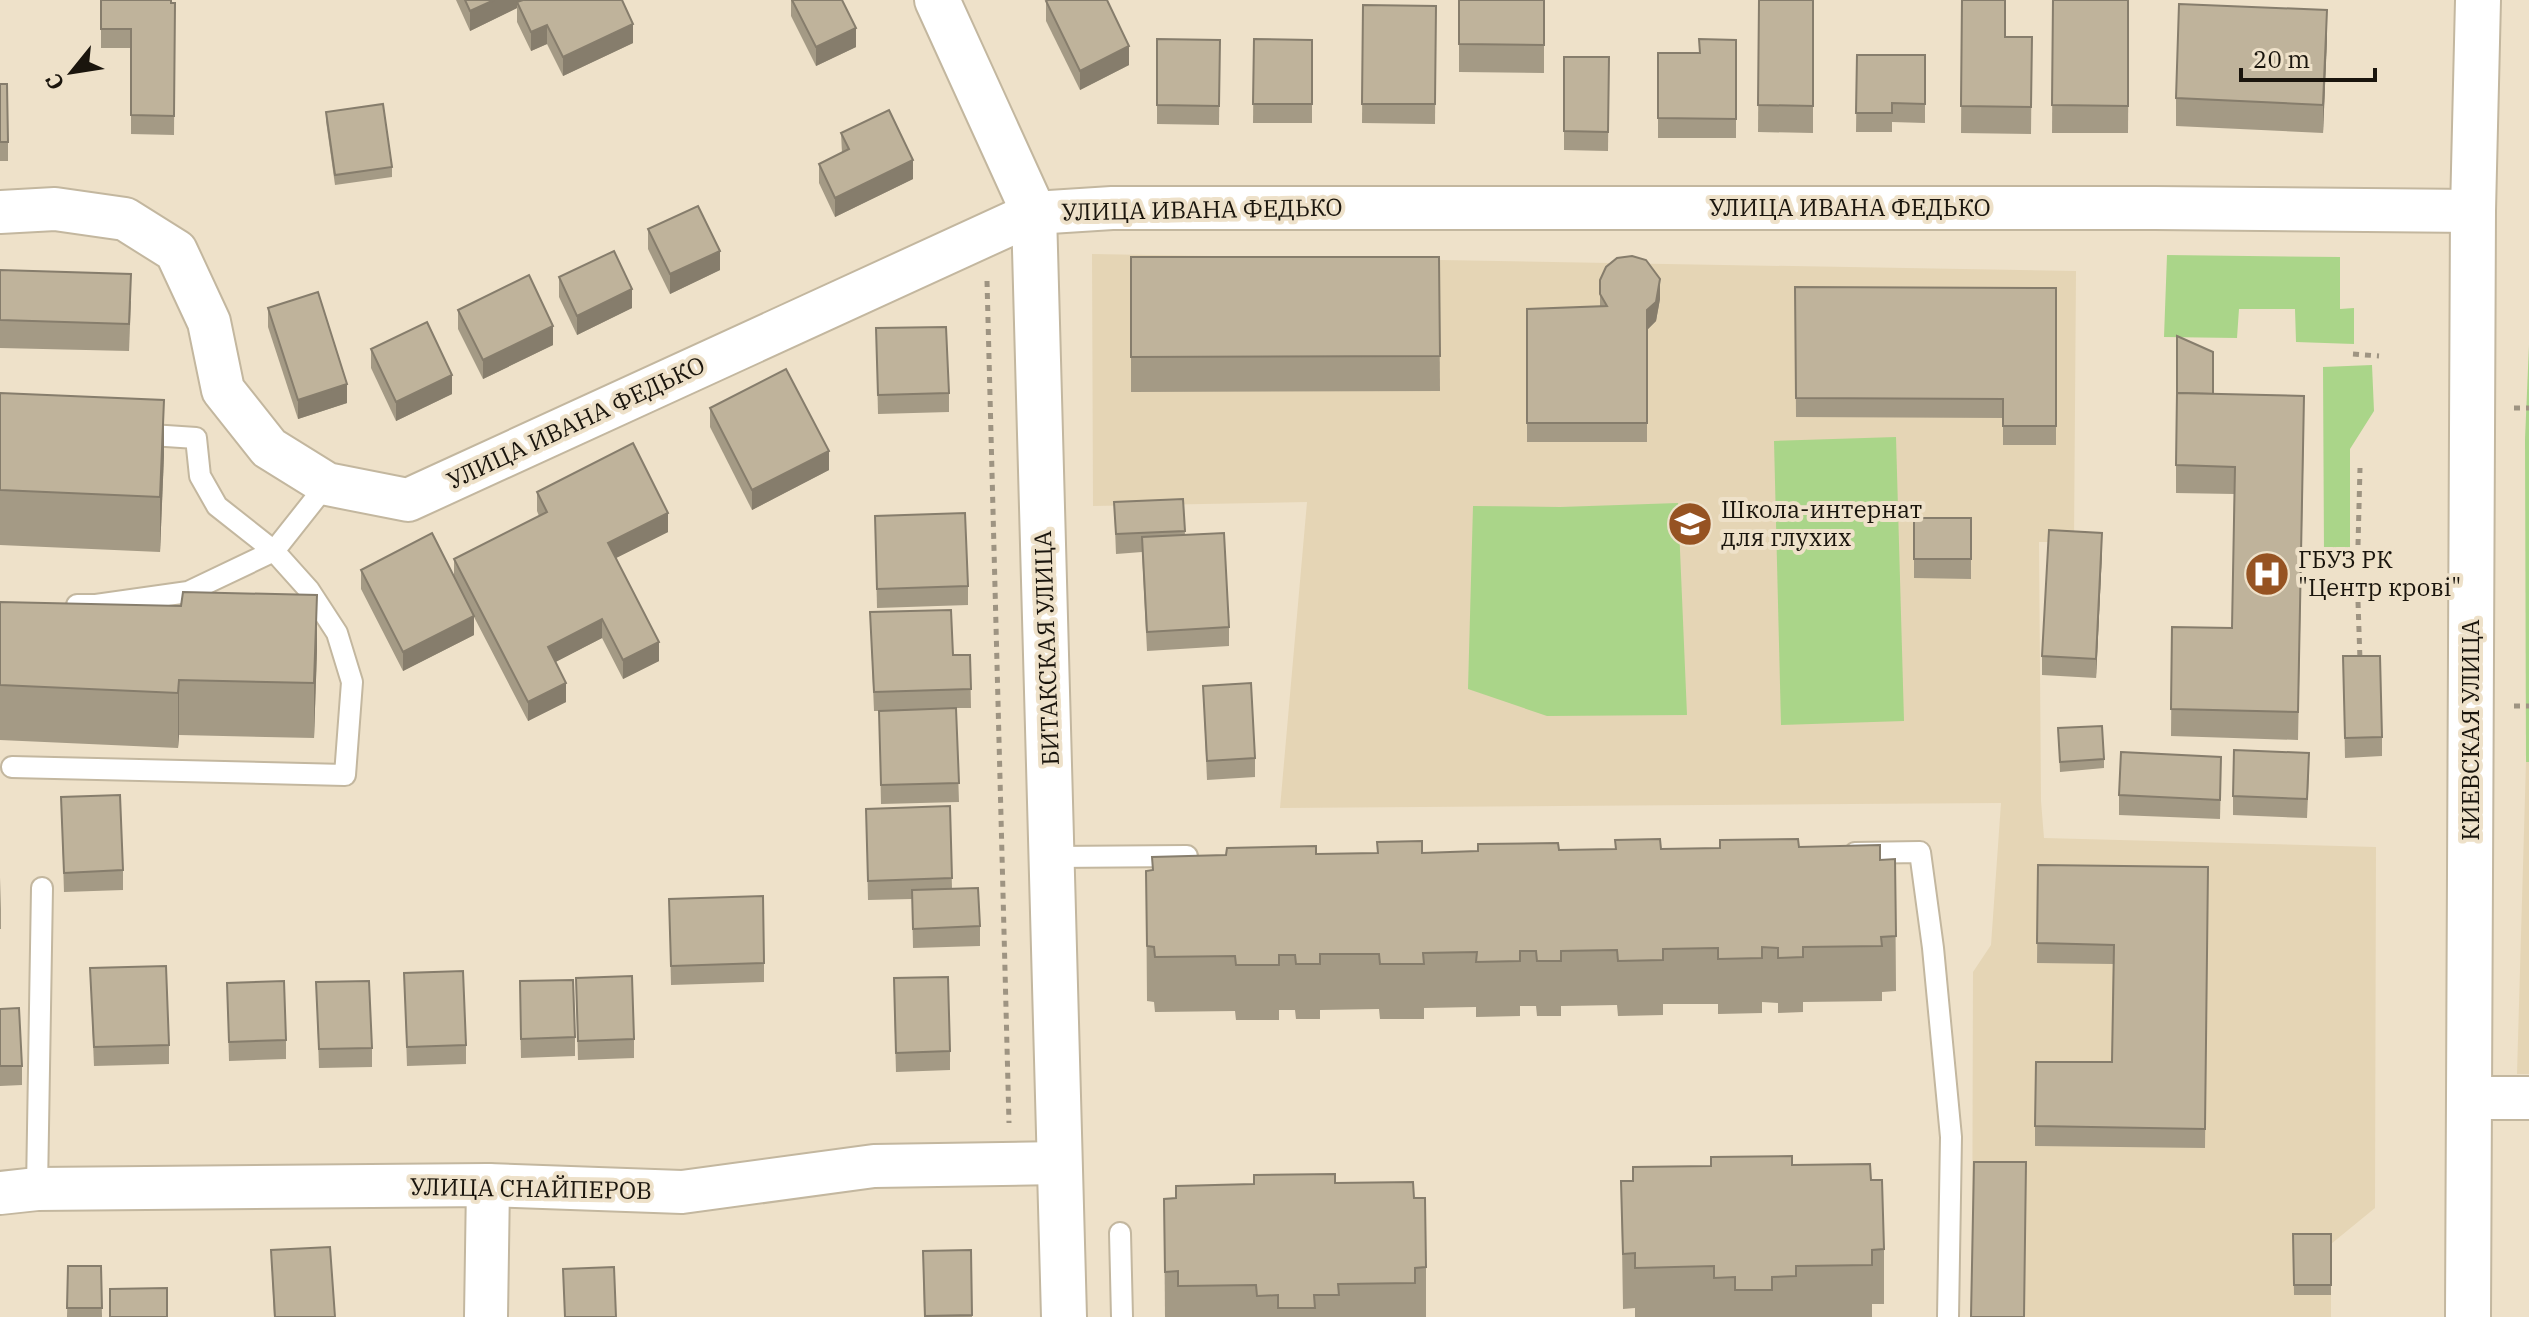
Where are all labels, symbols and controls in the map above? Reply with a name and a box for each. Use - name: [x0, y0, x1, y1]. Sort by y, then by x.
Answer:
- north arrow: [32, 32, 112, 112]
- scale bar: [2241, 32, 2375, 82]
- text: 20 m: [2253, 43, 2310, 75]
- text: С: [38, 69, 70, 96]
- street label: УЛИЦА ИВАНА ФЕДЬКО: [1061, 191, 1343, 227]
- street label: УЛИЦА ИВАНА ФЕДЬКО: [1709, 191, 1991, 223]
- street label: УЛИЦА ИВАНА ФЕДЬКО: [441, 348, 710, 496]
- place label: Школа-интернат для глухих: [1721, 493, 1922, 553]
- school or university icon: Школа-интернат для глухих: [1666, 500, 1714, 548]
- street label: БИТАКСКАЯ УЛИЦА: [1026, 529, 1066, 766]
- place label: ГБУЗ РК "Центр крові": [2298, 543, 2461, 603]
- hospital icon: ГБУЗ РК "Центр крові": [2243, 550, 2291, 598]
- street label: КИЕВСКАЯ УЛИЦА: [2454, 619, 2486, 841]
- street label: УЛИЦА СНАЙПЕРОВ: [410, 1170, 652, 1206]

